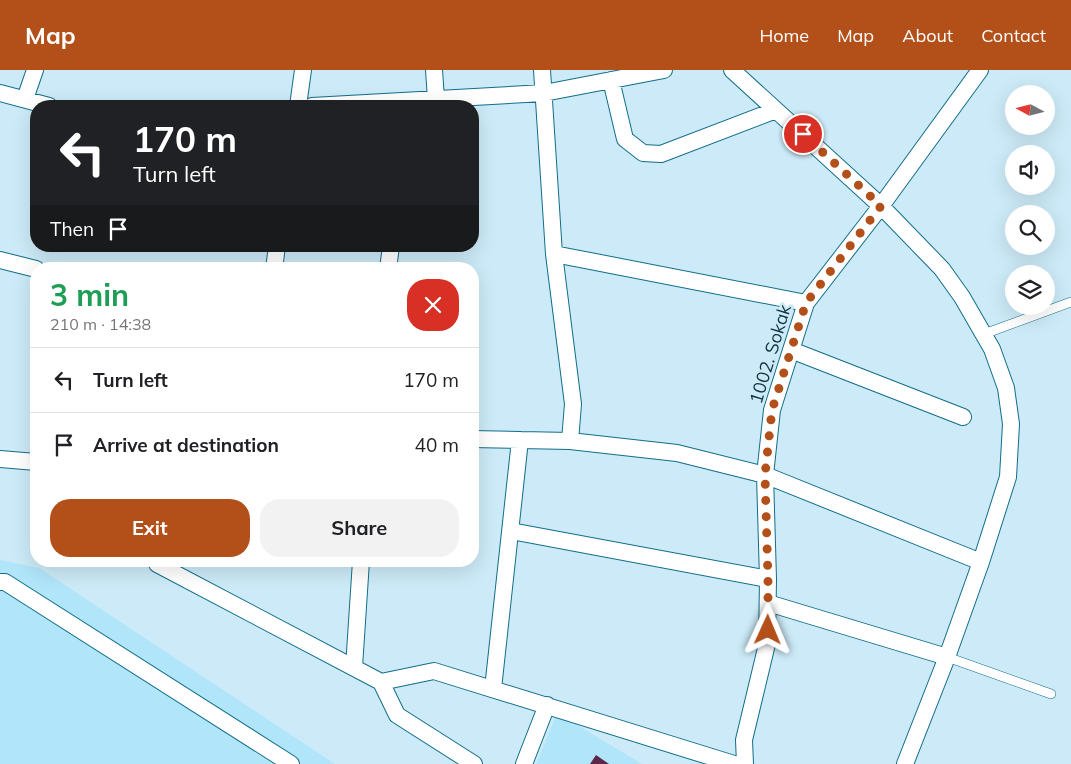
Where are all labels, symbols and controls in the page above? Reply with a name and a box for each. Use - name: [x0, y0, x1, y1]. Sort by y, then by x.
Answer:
- text: Map: [25, 20, 76, 50]
- text: Home: [759, 24, 809, 47]
- text: Map: [837, 24, 874, 47]
- text: About: [902, 24, 953, 47]
- text: Contact: [981, 24, 1046, 47]
- north arrow: [1005, 85, 1055, 135]
- map controls: [1005, 85, 1055, 315]
- pin: [782, 113, 824, 155]
- text: 170 m: [133, 117, 237, 161]
- icon: left: [50, 120, 115, 185]
- icon: arrive: [789, 120, 817, 148]
- button: sound: [1005, 145, 1055, 195]
- text: Turn left: [133, 160, 216, 188]
- button: search: [1005, 205, 1055, 255]
- icon: arrive: [104, 215, 132, 243]
- text: Then: [50, 217, 94, 241]
- button: layers: [1005, 265, 1055, 315]
- text: 3 min: [50, 276, 129, 314]
- button: close: [407, 279, 459, 331]
- street label: 1002. Sokak: [744, 301, 796, 406]
- text: 210 m · 14:38: [50, 314, 151, 334]
- icon: left: [50, 366, 78, 394]
- text: Turn left: [93, 368, 168, 392]
- text: 170 m: [403, 368, 459, 392]
- icon: arrive: [50, 431, 78, 459]
- text: Arrive at destination: [93, 433, 279, 457]
- text: 40 m: [415, 433, 459, 457]
- button: Exit: [50, 499, 250, 557]
- button: Share: [260, 499, 459, 557]
- position arrow: [741, 603, 793, 655]

